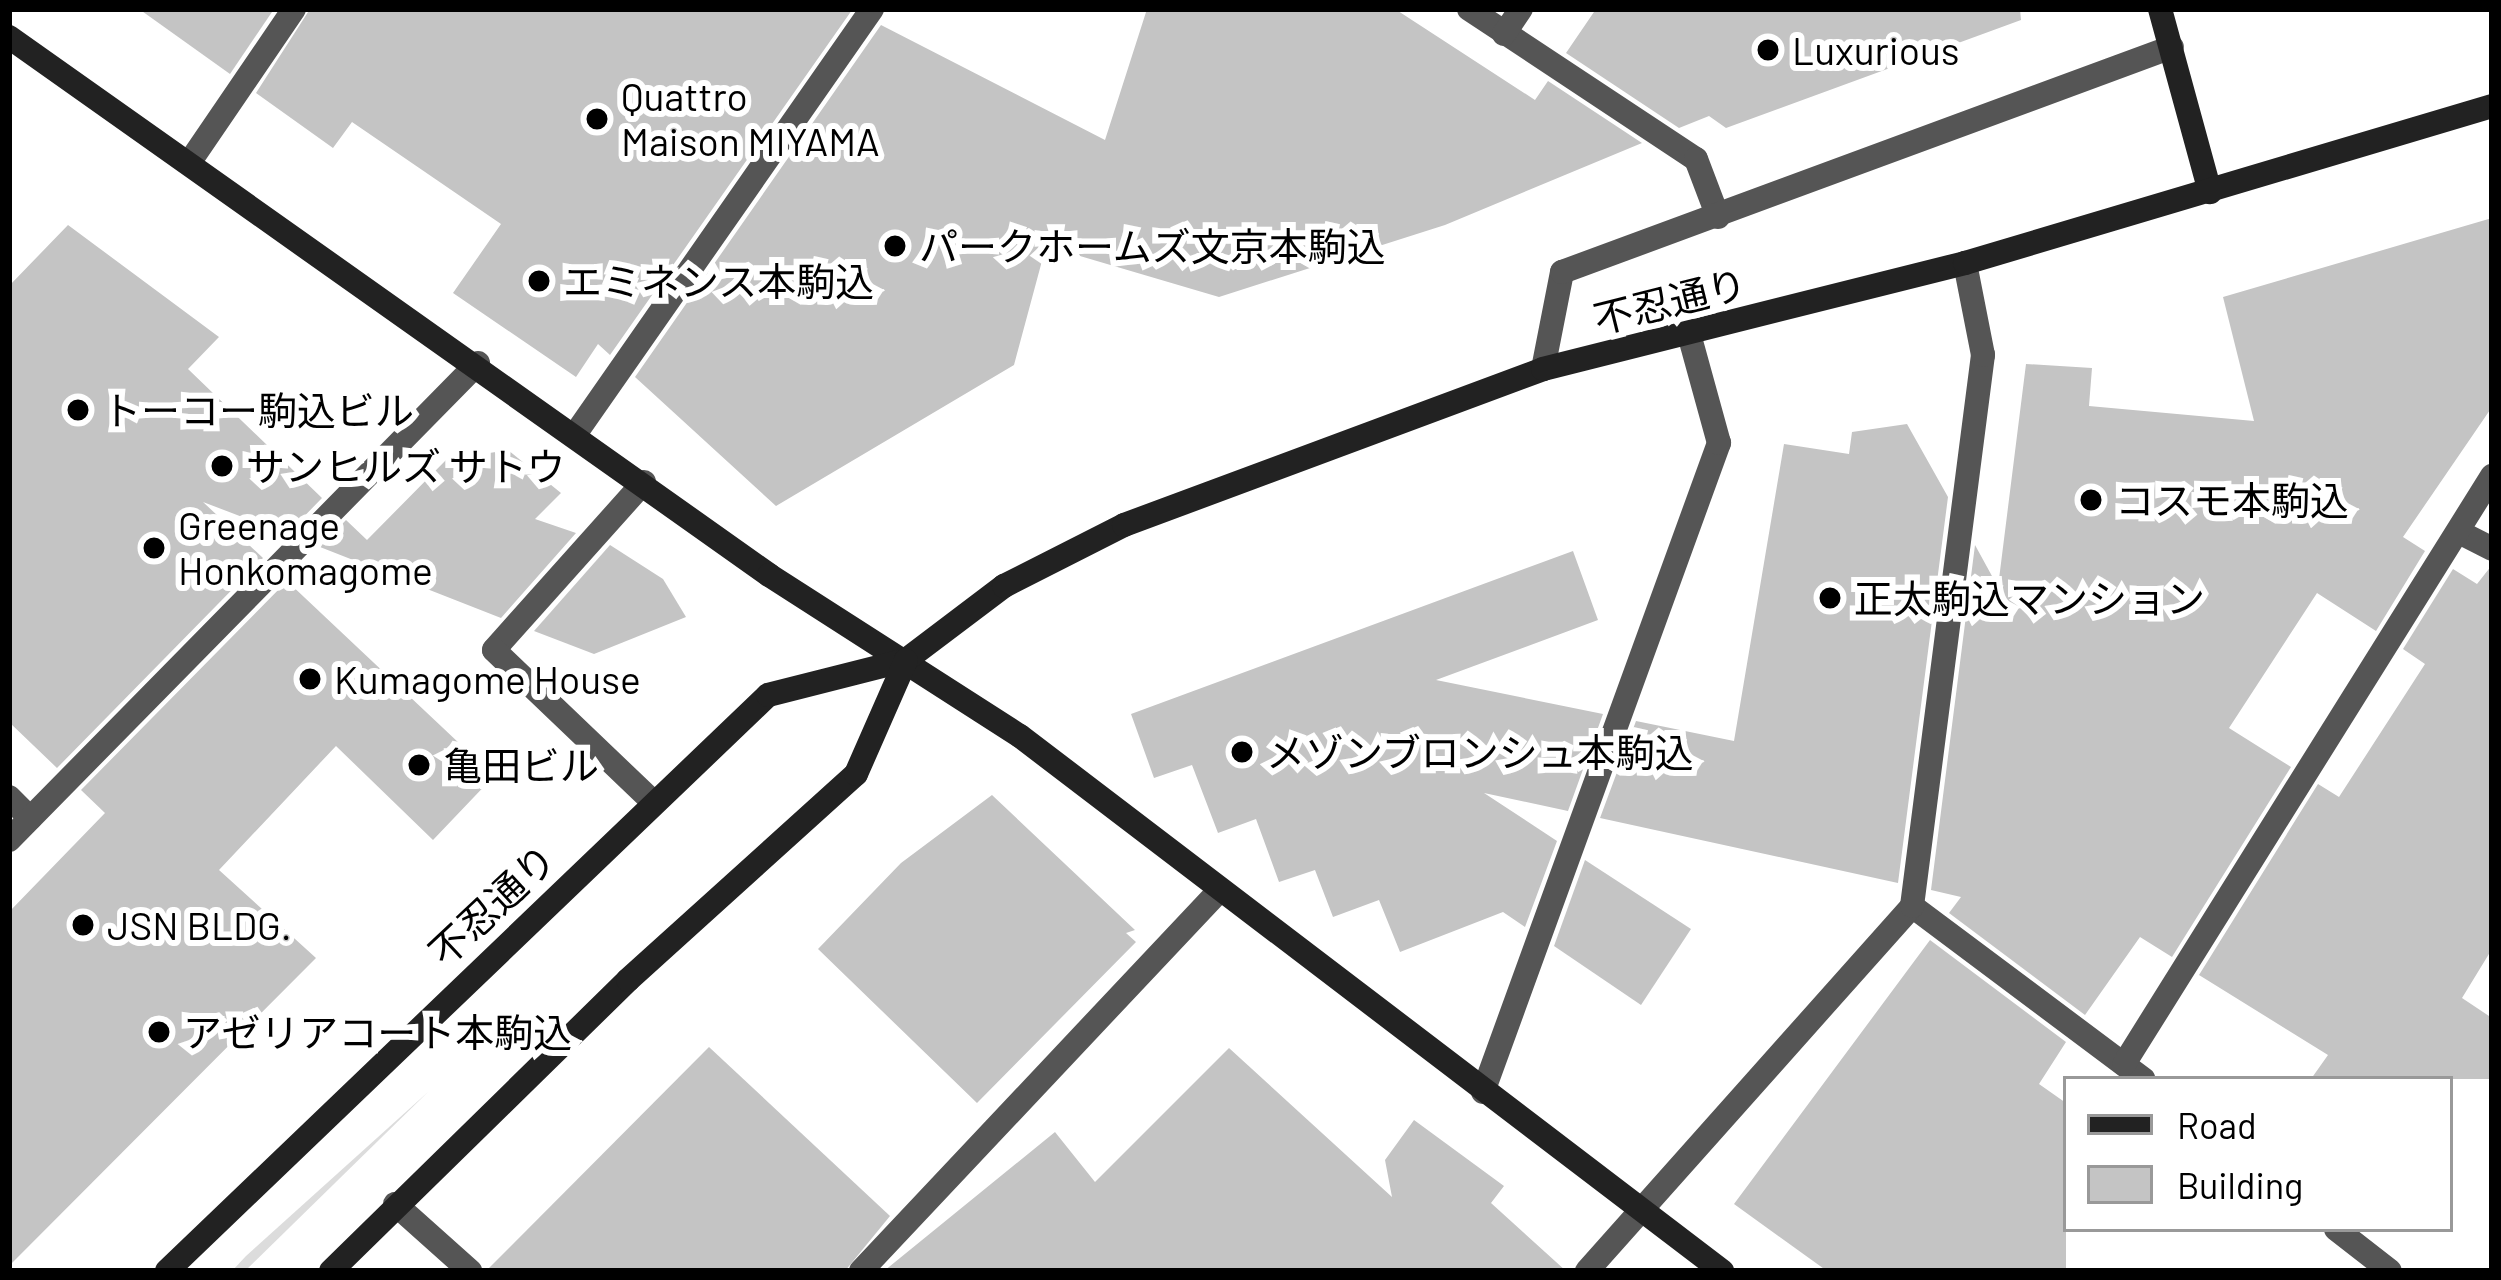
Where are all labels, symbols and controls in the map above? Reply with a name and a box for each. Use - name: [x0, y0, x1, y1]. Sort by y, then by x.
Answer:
- place label: Luxurious: [1792, 27, 1960, 73]
- marker: Luxurious: [1755, 37, 1781, 63]
- place label: Quattro Maison MIYAMA: [621, 74, 880, 165]
- marker: Quattro Maison MIYAMA: [584, 106, 610, 132]
- place label: パークホームズ文京本駒込: [919, 223, 1387, 269]
- marker: パークホームズ文京本駒込: [882, 233, 908, 259]
- place label: エミネンス本駒込: [563, 258, 875, 304]
- street label: 不忍通り: [1589, 259, 1751, 343]
- marker: エミネンス本駒込: [526, 268, 552, 294]
- place label: トーコー駒込ビル: [102, 387, 414, 433]
- marker: トーコー駒込ビル: [65, 397, 91, 423]
- place label: サンヒルズ サトウ: [246, 443, 566, 489]
- marker: サンヒルズ サトウ: [209, 453, 235, 479]
- place label: コスモ本駒込: [2115, 477, 2349, 523]
- marker: コスモ本駒込: [2078, 487, 2104, 513]
- place label: Greenage Honkomagome: [178, 503, 433, 594]
- marker: Greenage Honkomagome: [141, 535, 167, 561]
- place label: 正太駒込マンション: [1854, 575, 2205, 621]
- marker: 正太駒込マンション: [1817, 585, 1843, 611]
- place label: Kumagome House: [334, 656, 641, 702]
- marker: Kumagome House: [297, 666, 323, 692]
- place label: メゾンブロンシュ本駒込: [1266, 729, 1695, 775]
- marker: メゾンブロンシュ本駒込: [1229, 739, 1255, 765]
- place label: 亀田ビル: [443, 742, 599, 788]
- marker: 亀田ビル: [406, 752, 432, 778]
- street label: 不忍通り: [419, 835, 565, 975]
- place label: JSN BLDG.: [107, 902, 292, 948]
- marker: JSN BLDG.: [70, 912, 96, 938]
- place label: アゼリアコート本駒込: [183, 1009, 573, 1055]
- marker: アゼリアコート本駒込: [146, 1019, 172, 1045]
- legend: [2063, 1076, 2453, 1232]
- text: Road: [2177, 1103, 2257, 1146]
- text: Building: [2177, 1163, 2303, 1206]

